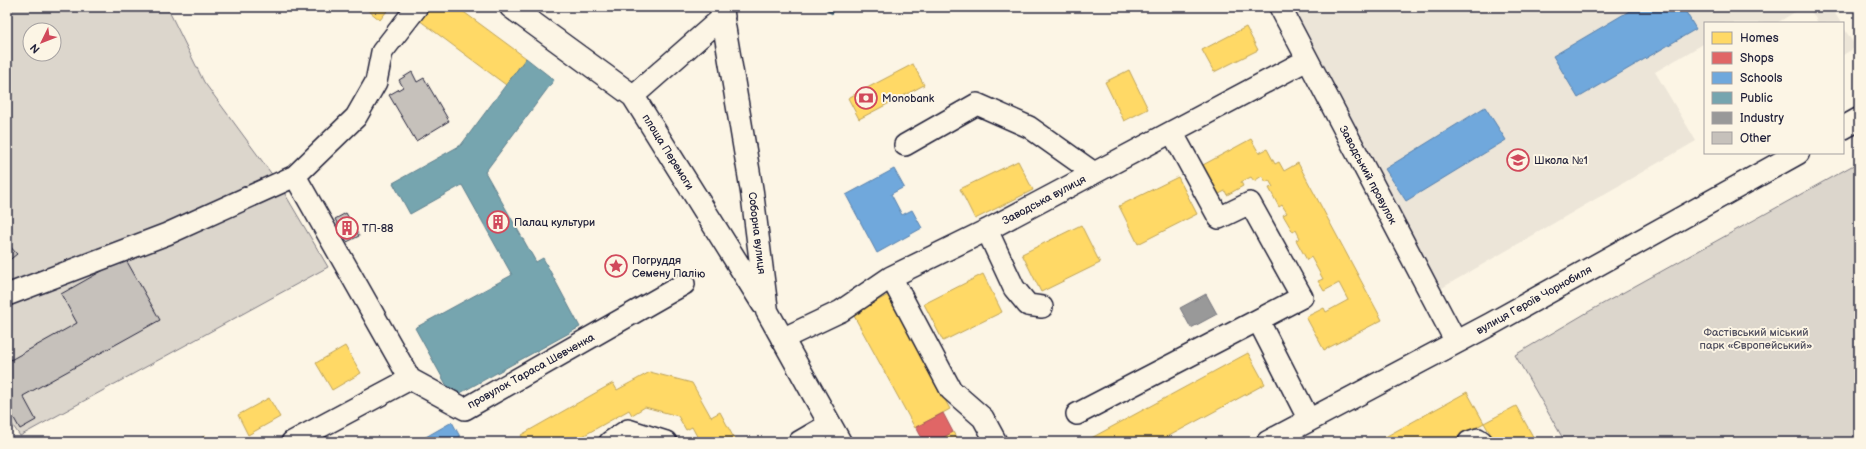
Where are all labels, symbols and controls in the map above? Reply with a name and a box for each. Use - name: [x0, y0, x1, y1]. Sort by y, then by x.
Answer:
- north arrow: [22, 22, 62, 62]
- legend: [1704, 22, 1844, 154]
- text: Homes: [1740, 31, 1779, 46]
- text: N: [27, 41, 43, 56]
- text: Shops: [1740, 51, 1774, 66]
- text: Schools: [1740, 71, 1783, 86]
- bank icon: Monobank: [853, 85, 879, 111]
- text: Public: [1740, 91, 1773, 106]
- place label: Monobank: [882, 92, 935, 105]
- text: Industry: [1740, 111, 1785, 126]
- street label: площа Перемоги: [639, 112, 697, 192]
- street label: Заводський провулок: [1336, 123, 1400, 227]
- text: Other: [1740, 131, 1772, 146]
- school or university icon: Школа №1: [1505, 147, 1531, 173]
- place label: Школа №1: [1534, 154, 1588, 167]
- street label: Заводська вулиця: [1000, 173, 1088, 227]
- street label: Соборна вулиця: [746, 191, 768, 275]
- building icon: Палац культури: [485, 209, 511, 235]
- building icon: ТП-88: [334, 215, 360, 241]
- place label: Палац культури: [514, 216, 595, 229]
- place label: ТП-88: [362, 222, 393, 235]
- place icon: Погруддя Семену Палію: [603, 253, 629, 279]
- place label: Погруддя Семену Палію: [632, 254, 705, 280]
- street label: вулиця Героїв Чорнобиля: [1474, 263, 1594, 337]
- park label: Фастівський міський парк «Європейський»: [1700, 326, 1812, 352]
- street label: провулок Тараса Шевченка: [465, 330, 597, 411]

